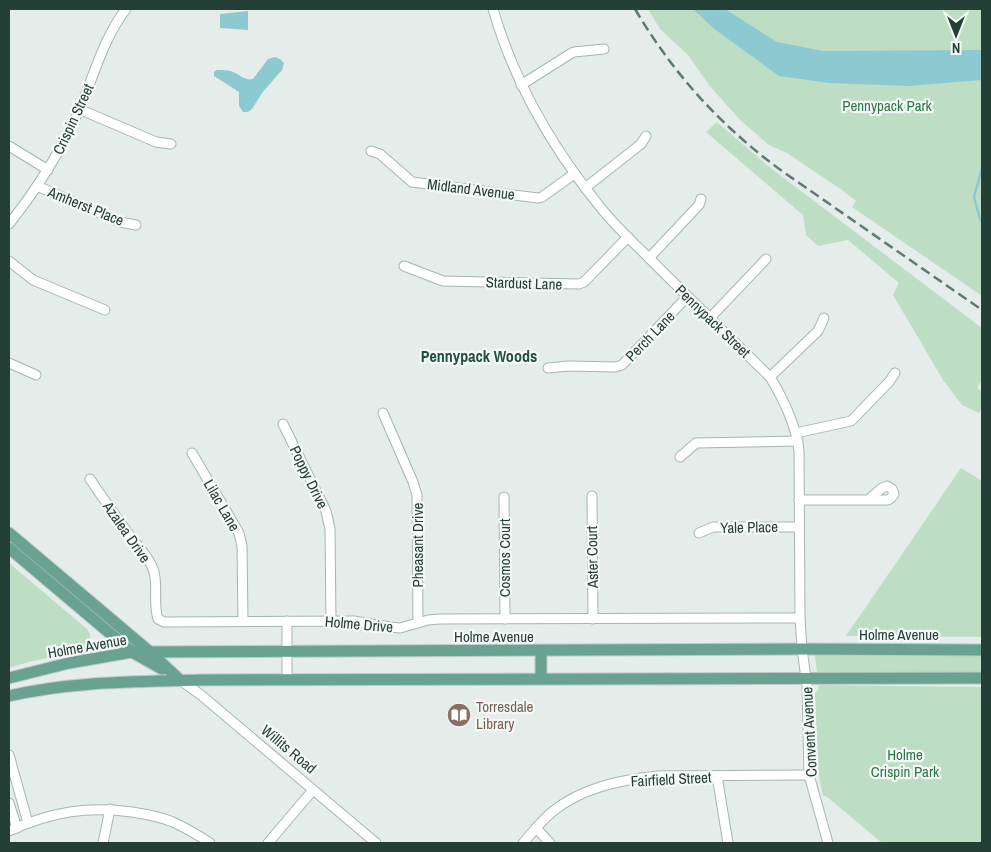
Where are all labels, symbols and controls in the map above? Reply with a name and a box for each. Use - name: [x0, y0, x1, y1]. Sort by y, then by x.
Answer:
- north arrow: [931, 10, 981, 60]
- text: N: [952, 39, 960, 57]
- street label: Crispin Street: [47, 80, 99, 158]
- park label: Pennypack Park: [842, 95, 933, 116]
- street label: Midland Avenue: [426, 173, 516, 205]
- street label: Amherst Place: [44, 181, 127, 231]
- street label: Stardust Lane: [485, 271, 563, 295]
- street label: Pennypack Street: [671, 280, 756, 363]
- street label: Perch Lane: [621, 306, 680, 366]
- district label: Pennypack Woods: [421, 345, 537, 367]
- street label: Poppy Drive: [285, 442, 333, 512]
- street label: Lilac Lane: [199, 475, 245, 535]
- street label: Azalea Drive: [98, 496, 156, 567]
- street label: Pheasant Drive: [407, 502, 428, 587]
- street label: Yale Place: [720, 516, 778, 538]
- street label: Cosmos Court: [494, 518, 515, 597]
- street label: Aster Court: [581, 525, 603, 589]
- street label: Holme Drive: [324, 611, 394, 637]
- street label: Holme Avenue: [859, 624, 939, 645]
- street label: Holme Avenue: [454, 626, 534, 647]
- street label: Holme Avenue: [46, 629, 128, 663]
- street label: Convent Avenue: [796, 686, 822, 778]
- place label: Torresdale Library: [476, 696, 534, 734]
- library icon: Torresdale Library: [446, 702, 472, 728]
- street label: Willits Road: [257, 720, 321, 778]
- park label: Holme Crispin Park: [871, 744, 940, 782]
- street label: Fairfield Street: [630, 766, 712, 792]

